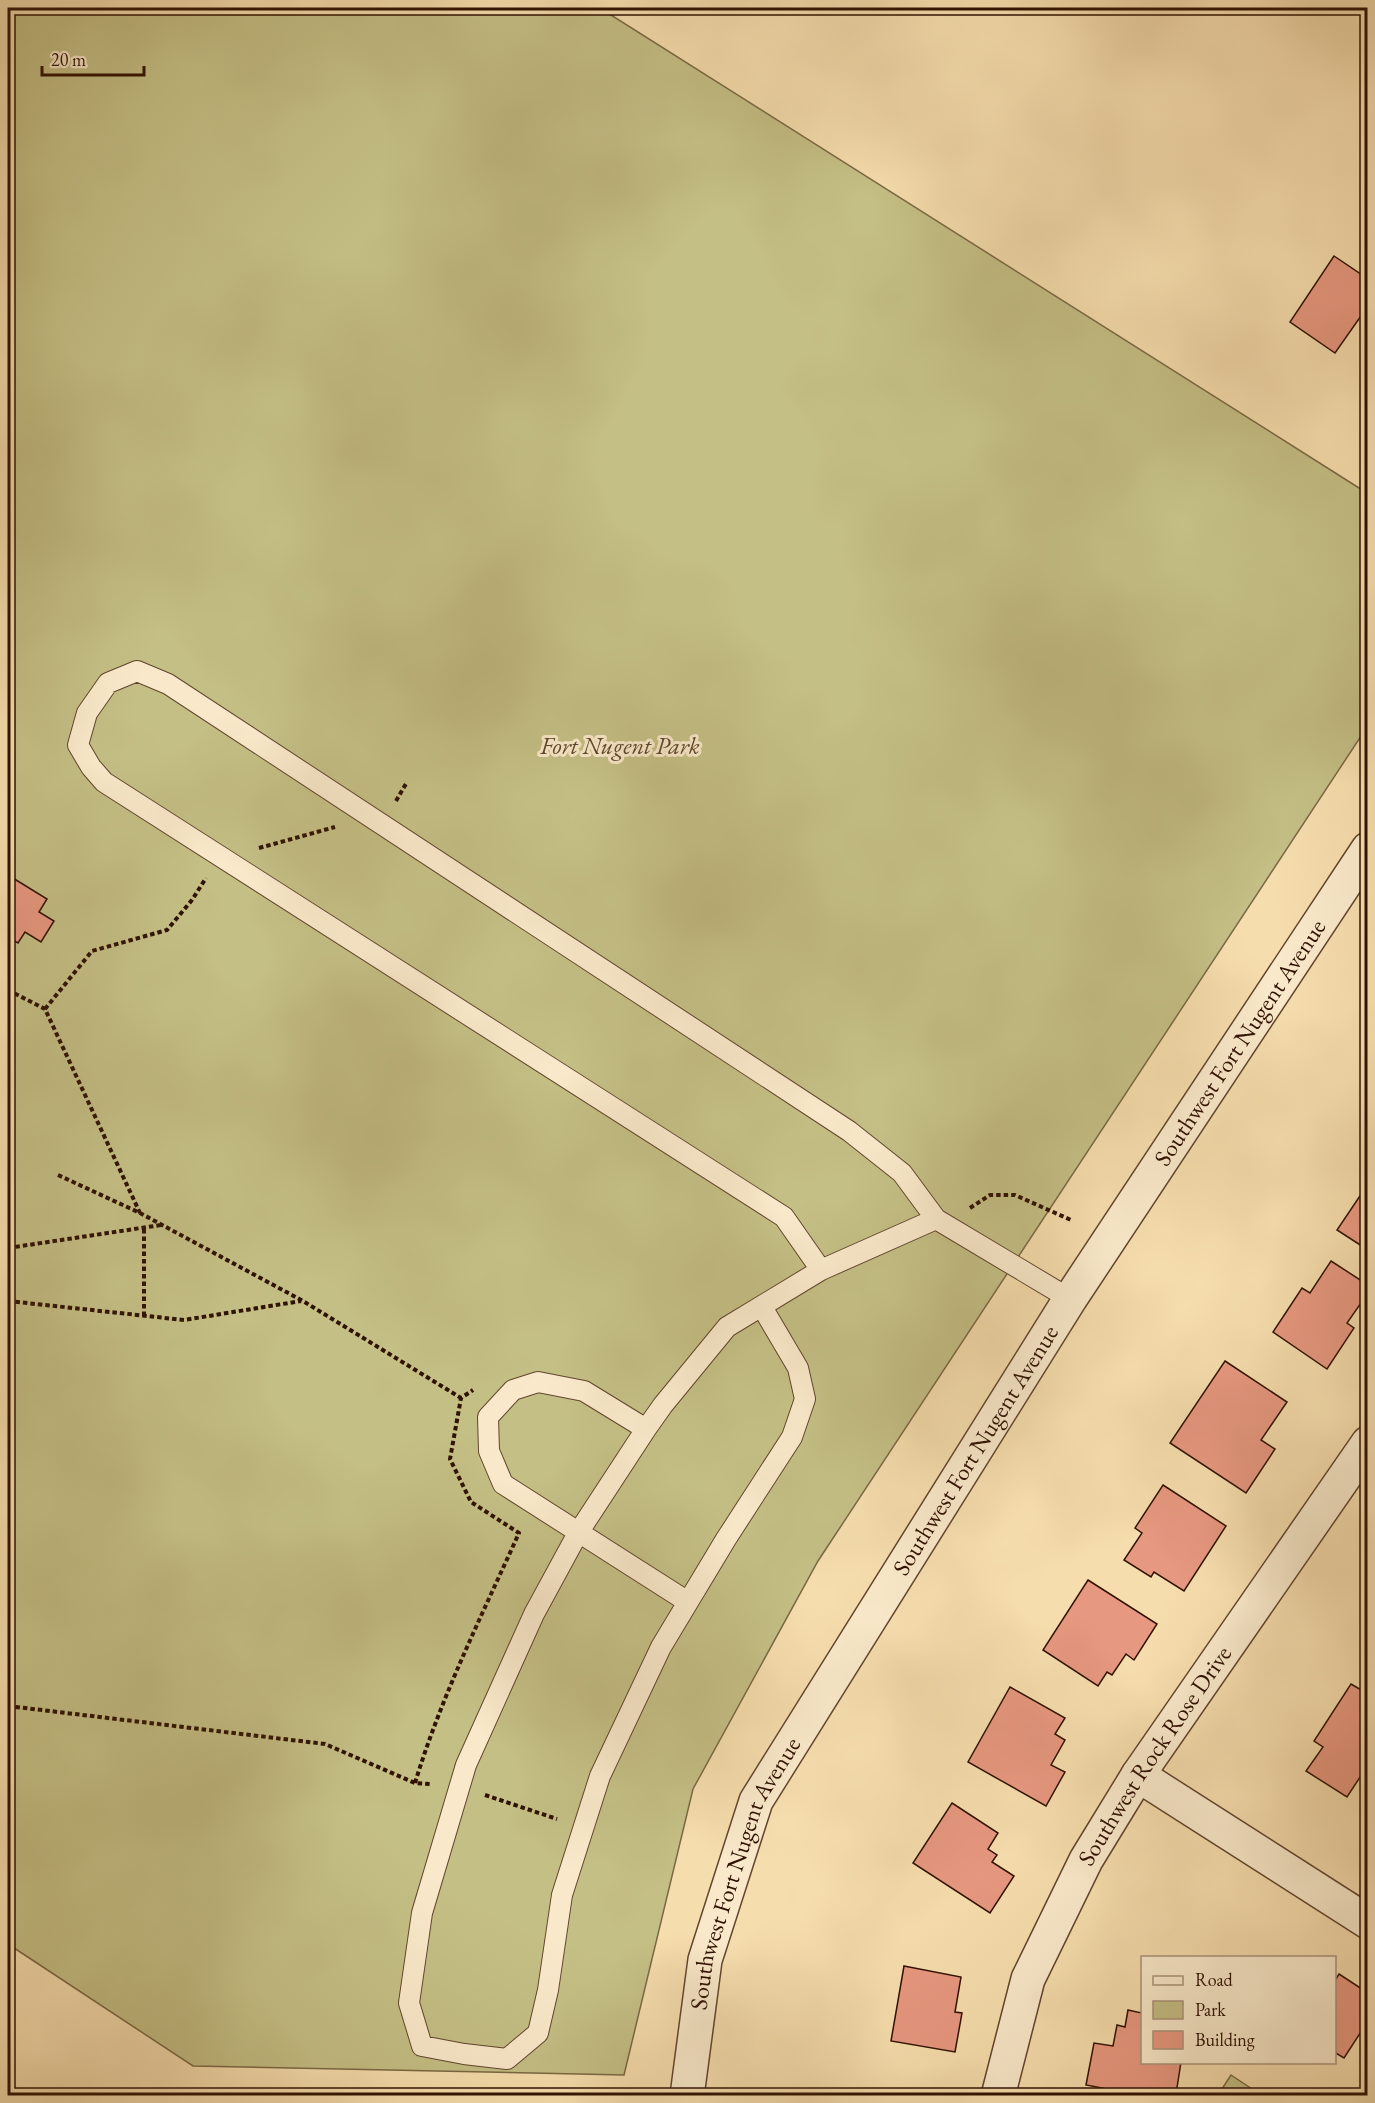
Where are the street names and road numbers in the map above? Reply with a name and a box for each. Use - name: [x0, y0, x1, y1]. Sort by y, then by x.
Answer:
- street label: Southwest Fort Nugent Avenue: [1147, 913, 1332, 1172]
- street label: Southwest Fort Nugent Avenue: [885, 1319, 1065, 1581]
- street label: Southwest Rock Rose Drive: [1070, 1639, 1238, 1871]
- street label: Southwest Fort Nugent Avenue: [683, 1731, 807, 2012]

